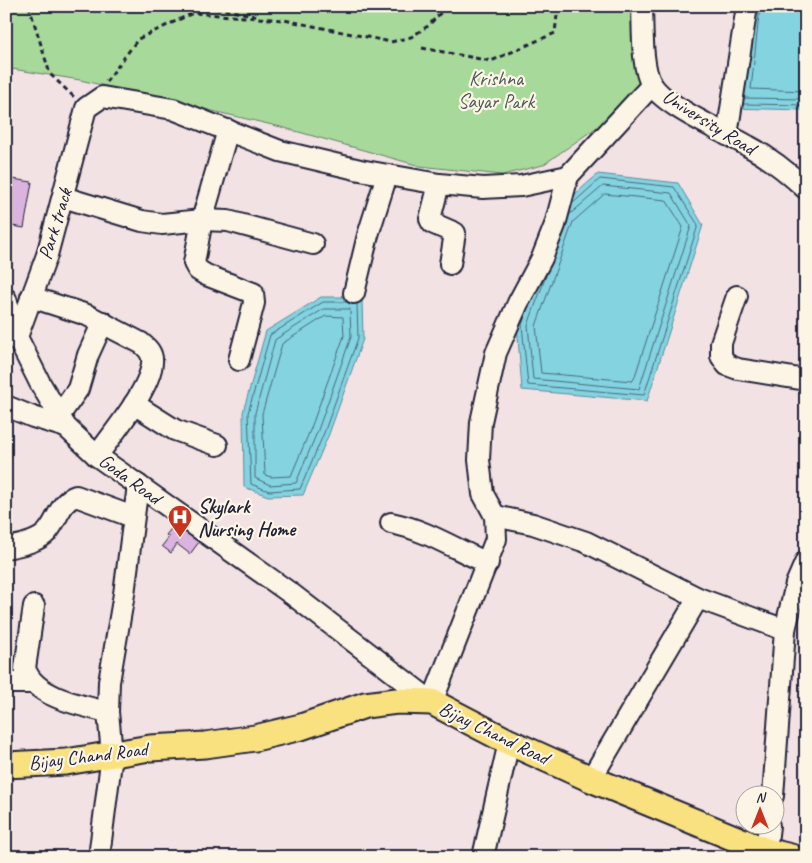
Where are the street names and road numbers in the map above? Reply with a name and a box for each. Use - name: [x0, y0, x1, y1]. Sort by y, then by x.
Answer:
- street label: University Road: [658, 84, 763, 162]
- street label: Park track: [32, 184, 78, 262]
- street label: Goda Road: [94, 448, 169, 512]
- street label: Bijay Chand Road: [435, 696, 556, 772]
- street label: Bijay Chand Road: [27, 736, 152, 776]

